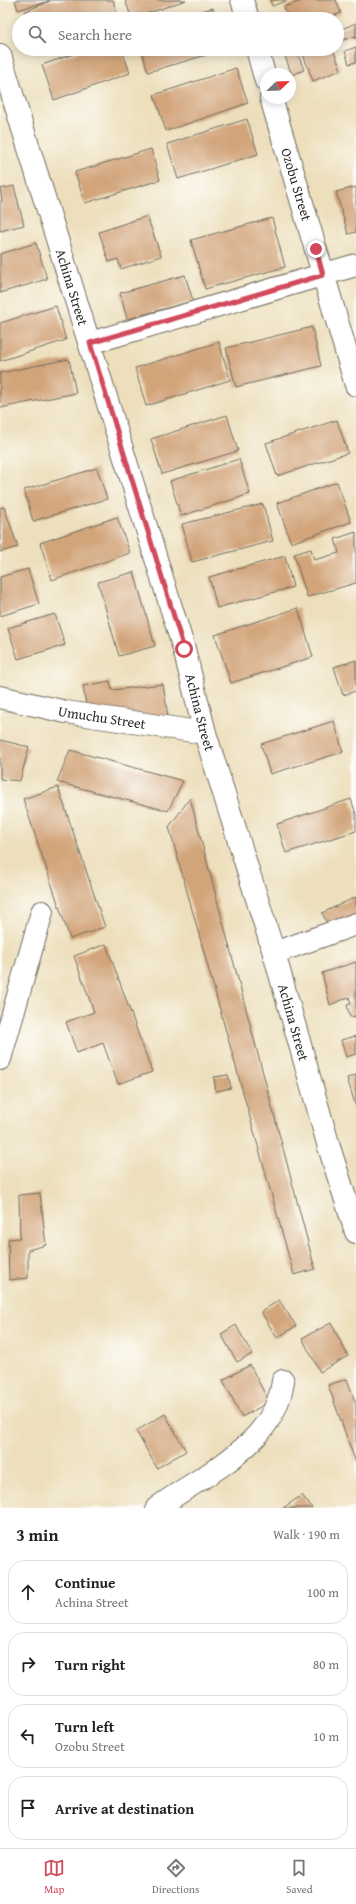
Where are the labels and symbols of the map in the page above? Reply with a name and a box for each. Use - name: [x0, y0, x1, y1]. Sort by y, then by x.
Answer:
- north arrow: [260, 68, 296, 104]
- street label: Ozobu Street: [276, 145, 317, 223]
- route end: [307, 240, 325, 258]
- street label: Achina Street: [51, 246, 93, 328]
- route start: [175, 640, 193, 658]
- street label: Achina Street: [180, 671, 220, 753]
- street label: Umuchu Street: [56, 701, 147, 734]
- street label: Achina Street: [273, 981, 314, 1063]

